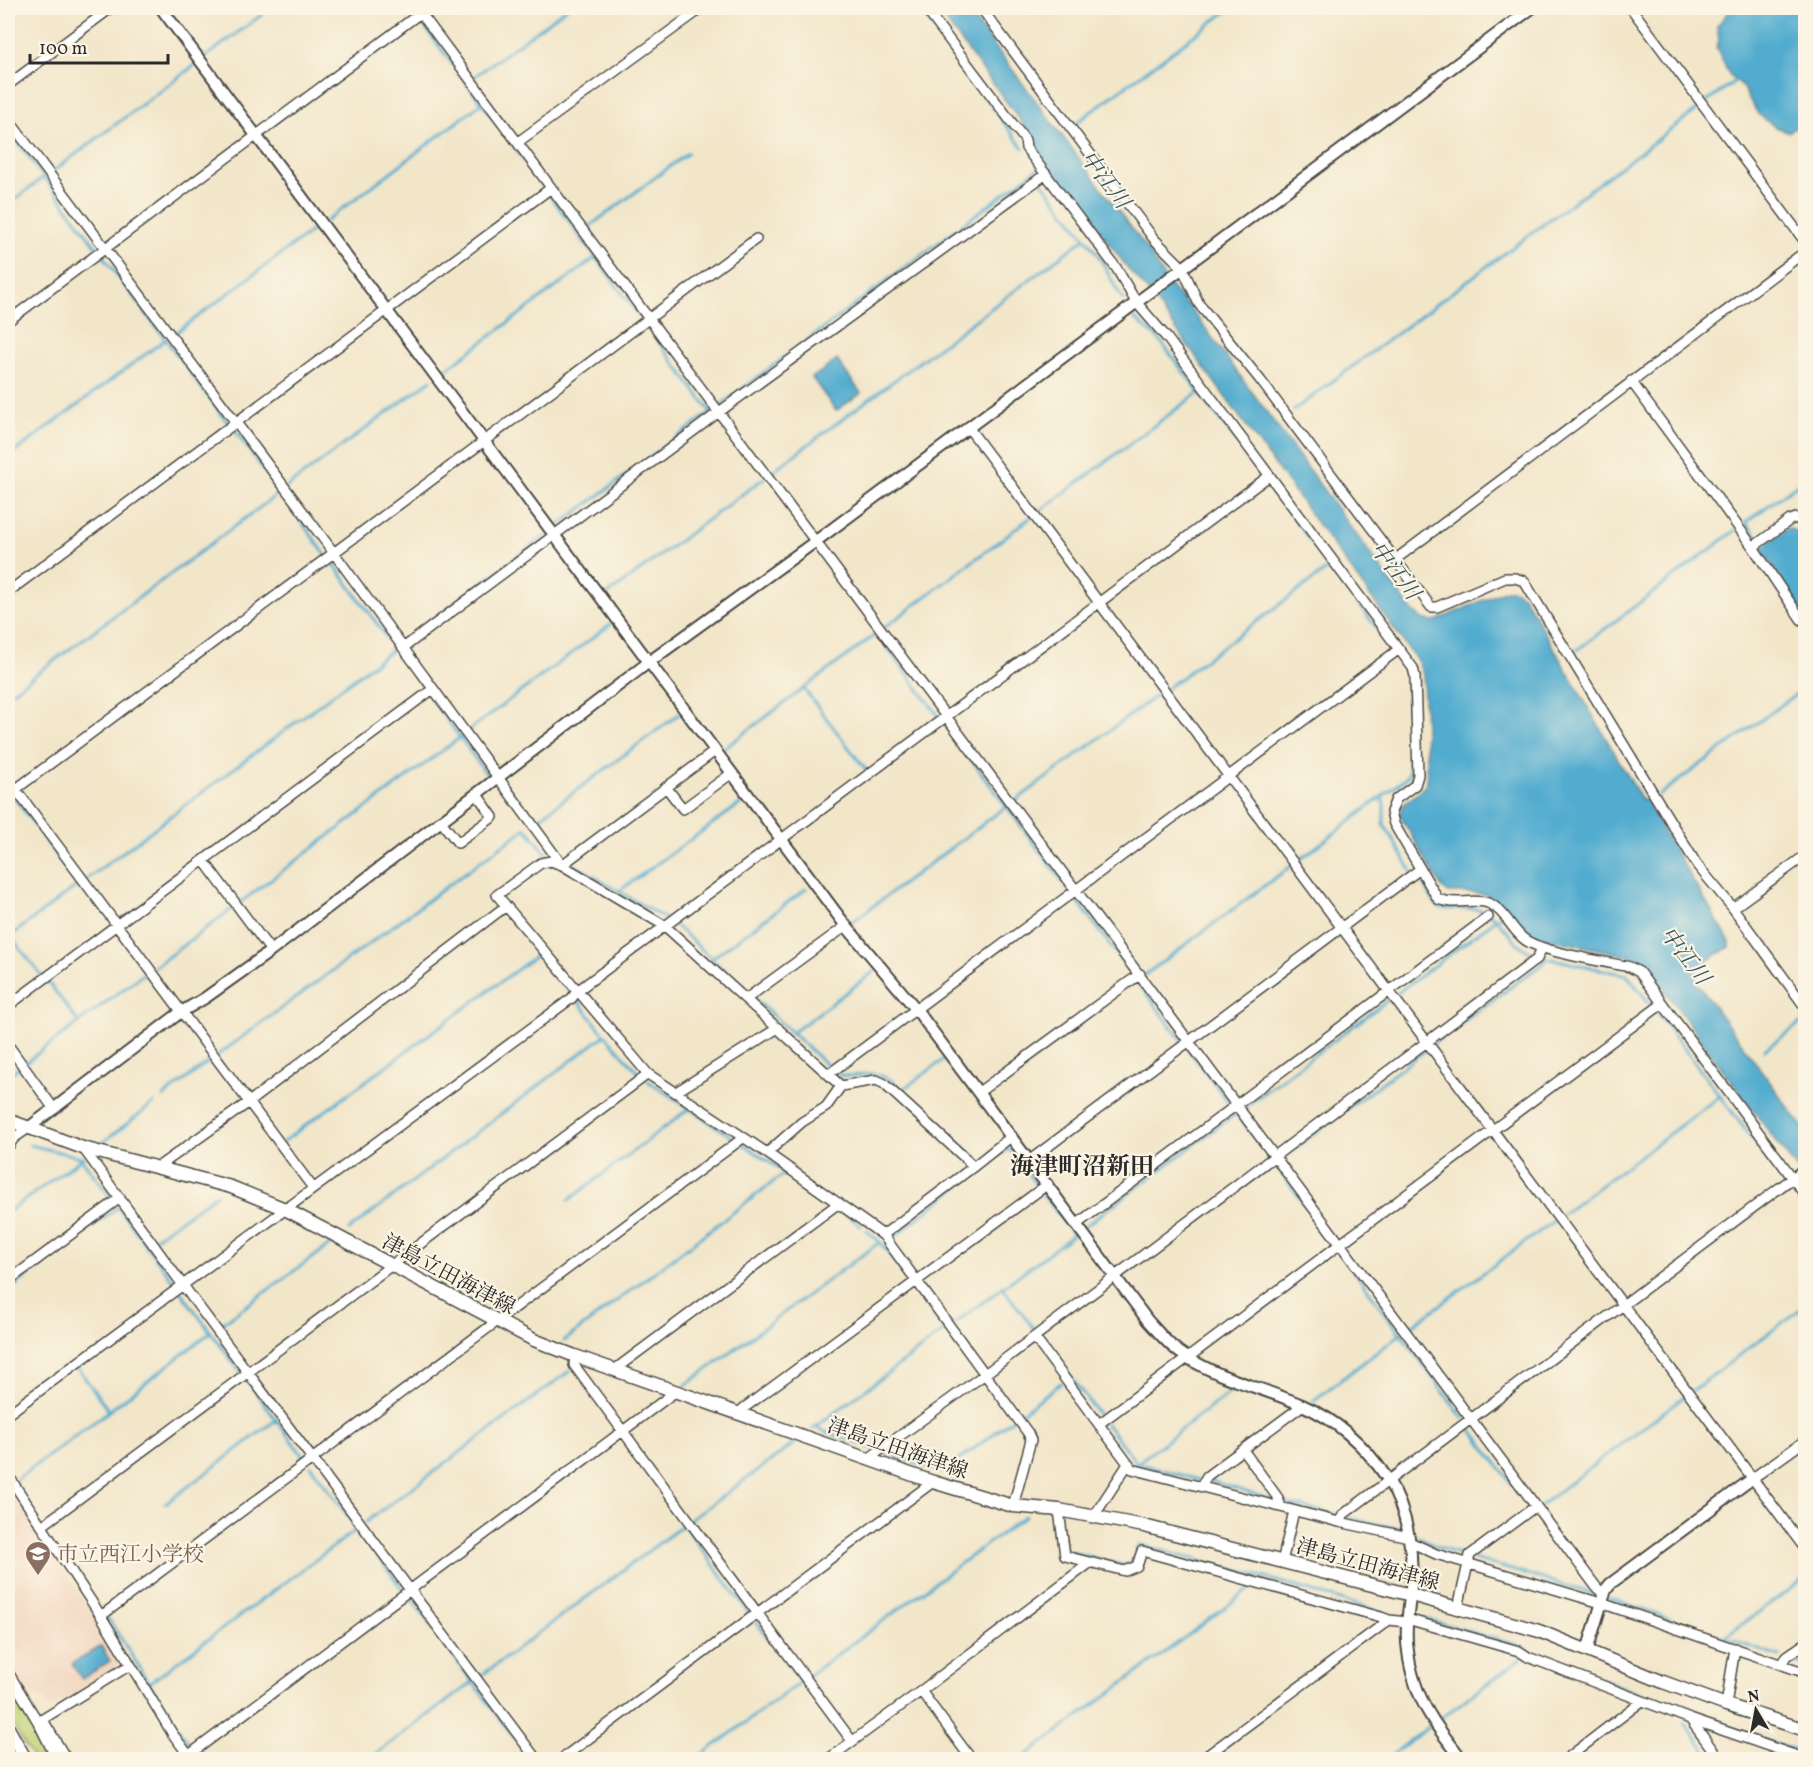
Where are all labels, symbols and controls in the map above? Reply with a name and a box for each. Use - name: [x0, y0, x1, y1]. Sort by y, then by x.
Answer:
- scale bar: [30, 27, 168, 65]
- text: 100 m: [39, 37, 88, 62]
- water label: 中江川: [1072, 145, 1137, 218]
- water label: 中江川: [1362, 536, 1427, 609]
- water label: 中江川: [1652, 921, 1717, 994]
- district label: 海津町沼新田: [1010, 1151, 1154, 1185]
- street label: 津島立田海津線: [377, 1228, 520, 1323]
- street label: 津島立田海津線: [823, 1412, 972, 1487]
- street label: 津島立田海津線: [1293, 1532, 1442, 1598]
- school or university icon: 市立西江小学校: [23, 1539, 53, 1577]
- place label: 市立西江小学校: [57, 1541, 204, 1570]
- north arrow: [1726, 1680, 1786, 1740]
- text: N: [1746, 1685, 1762, 1709]

